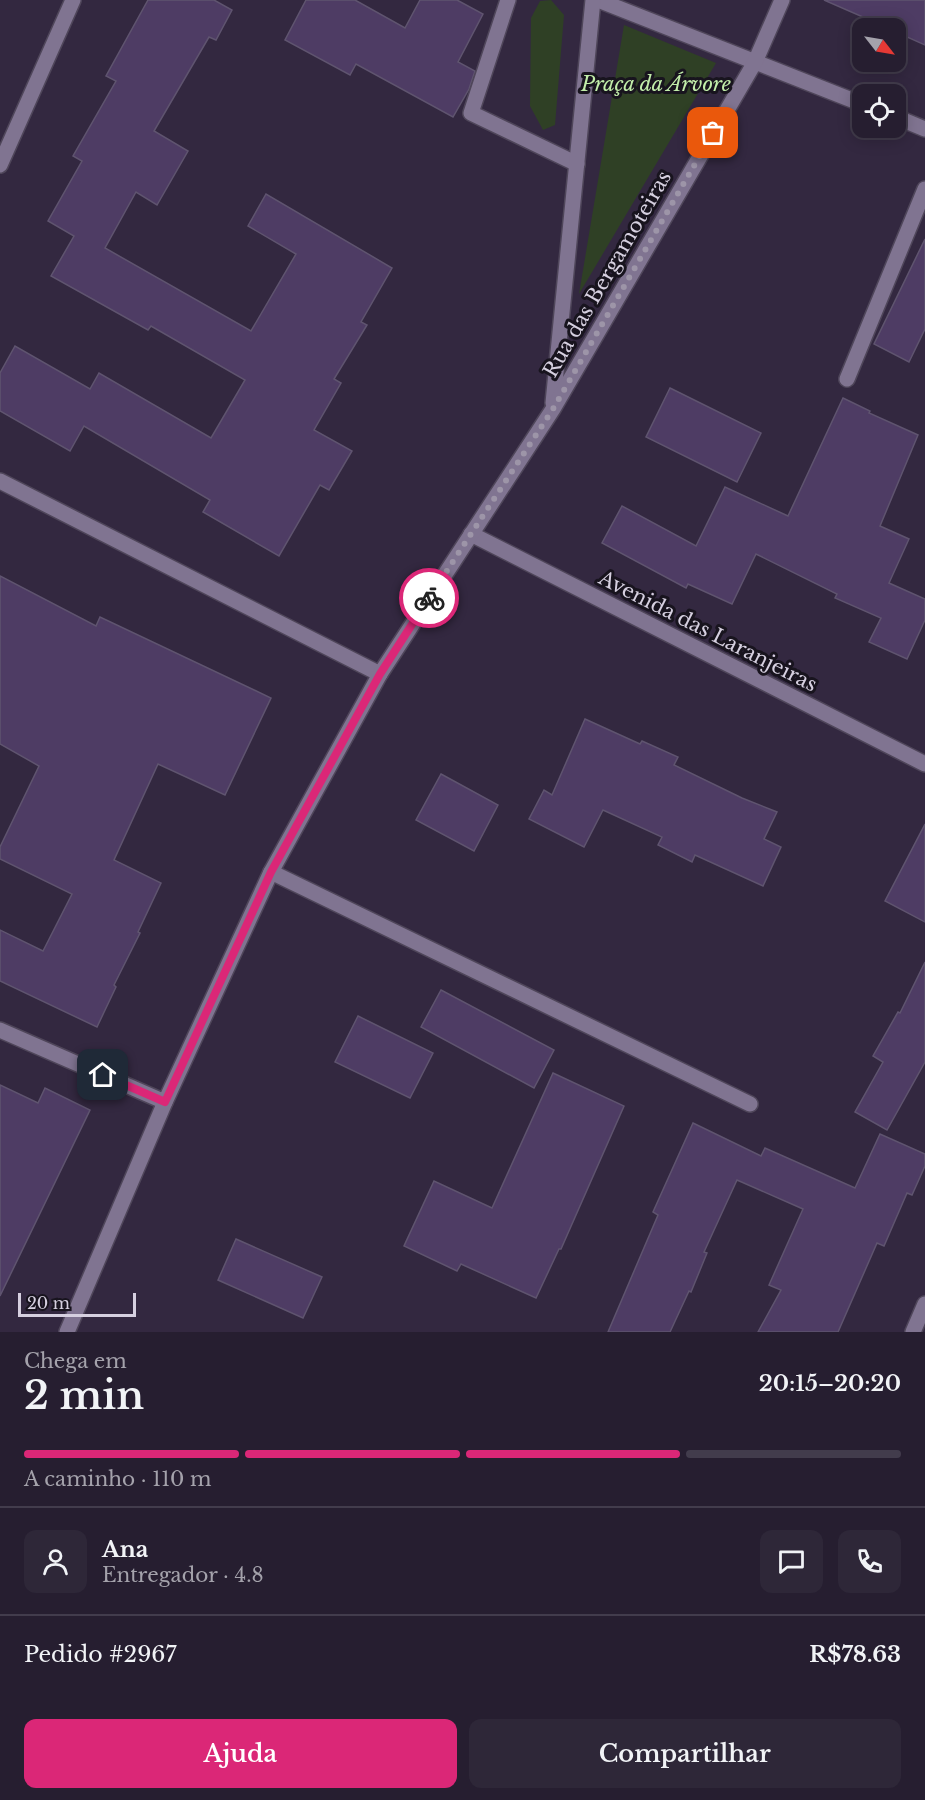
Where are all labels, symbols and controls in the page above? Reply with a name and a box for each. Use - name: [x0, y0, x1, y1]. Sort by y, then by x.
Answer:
- north arrow: [852, 18, 906, 72]
- map controls: [852, 18, 906, 138]
- park label: Praça da Árvore: [580, 71, 731, 96]
- button: locate: [852, 84, 906, 138]
- pin: [687, 107, 738, 158]
- icon: bag: [696, 116, 729, 149]
- street label: Rua das Bergamoteiras: [538, 166, 676, 382]
- street label: Avenida das Laranjeiras: [594, 565, 821, 697]
- courier: [399, 568, 459, 628]
- icon: bike: [413, 582, 446, 615]
- pin: [77, 1049, 128, 1100]
- icon: home: [86, 1058, 119, 1091]
- scale bar: [18, 1290, 136, 1318]
- text: 20 m: [27, 1293, 70, 1313]
- text: Chega em: [24, 1349, 127, 1373]
- text: 20:15–20:20: [759, 1370, 901, 1397]
- text: 2 min: [24, 1371, 144, 1420]
- text: A caminho · 110 m: [24, 1467, 212, 1491]
- button: person: [24, 1530, 87, 1593]
- button: chat: [760, 1530, 823, 1593]
- button: phone: [838, 1530, 901, 1593]
- text: Ana: [102, 1536, 148, 1563]
- text: Entregador · 4.8: [102, 1563, 264, 1587]
- text: Pedido #2967: [24, 1641, 177, 1668]
- text: R$78.63: [809, 1641, 901, 1668]
- button: Ajuda: [24, 1719, 457, 1788]
- button: Compartilhar: [469, 1719, 901, 1788]

